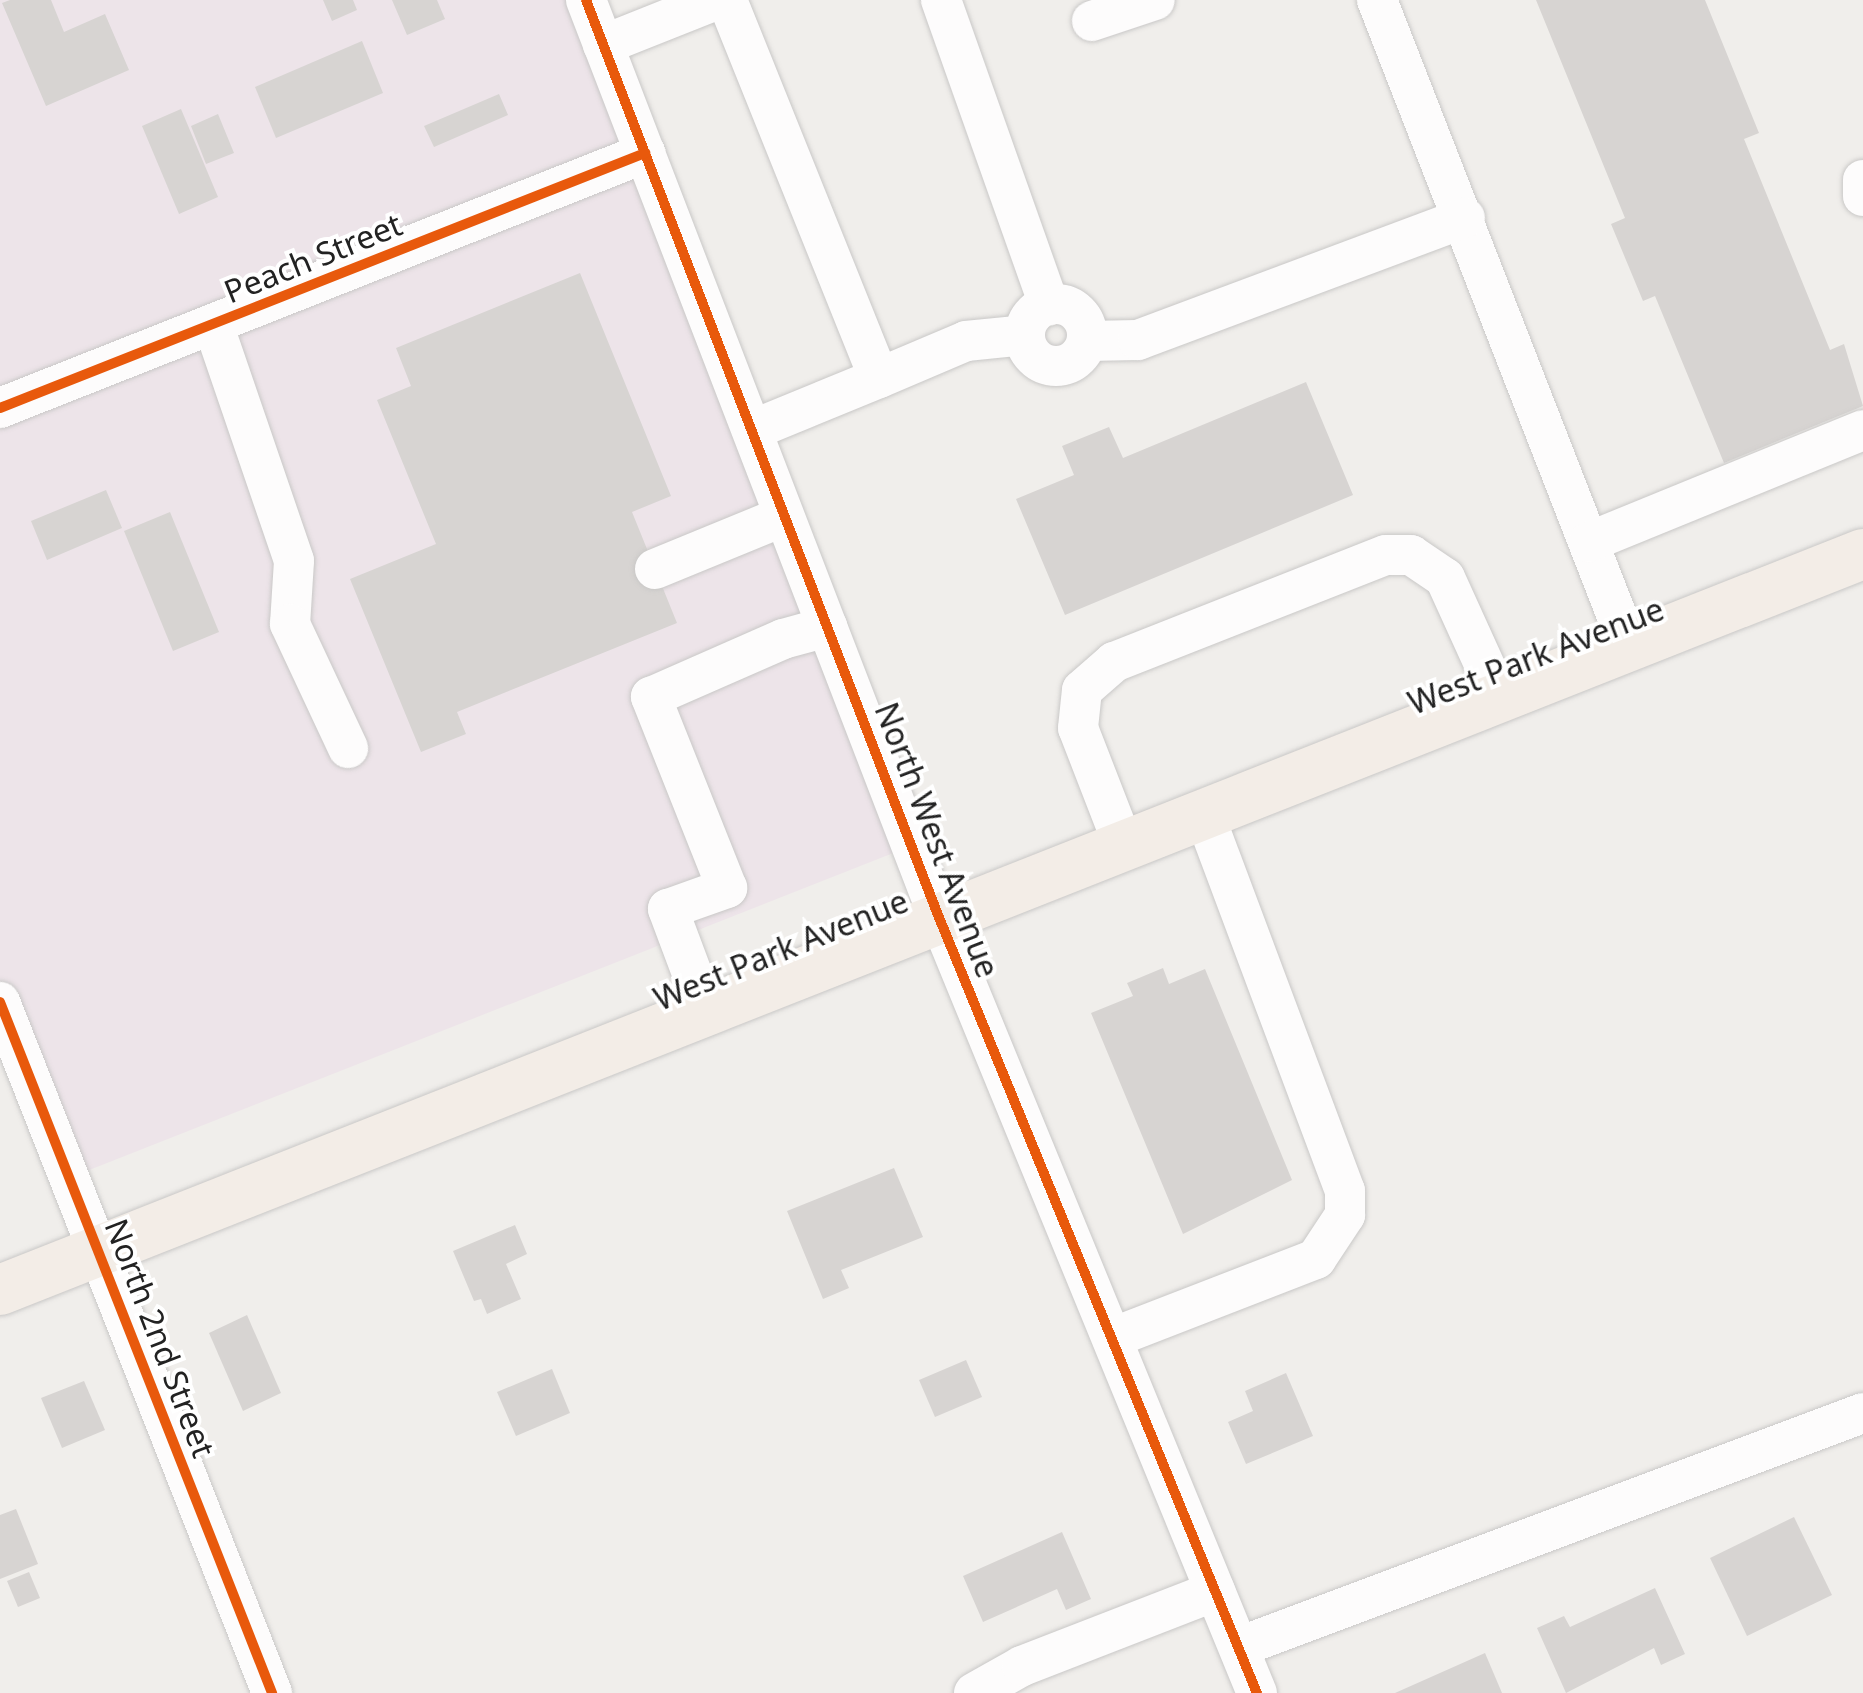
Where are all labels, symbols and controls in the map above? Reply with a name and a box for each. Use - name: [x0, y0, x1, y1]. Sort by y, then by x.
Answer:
- street label: Peach Street: [219, 205, 407, 311]
- street label: West Park Avenue: [1403, 590, 1669, 722]
- street label: North West Avenue: [867, 697, 1007, 983]
- street label: West Park Avenue: [648, 882, 914, 1018]
- street label: North 2nd Street: [97, 1214, 223, 1462]

